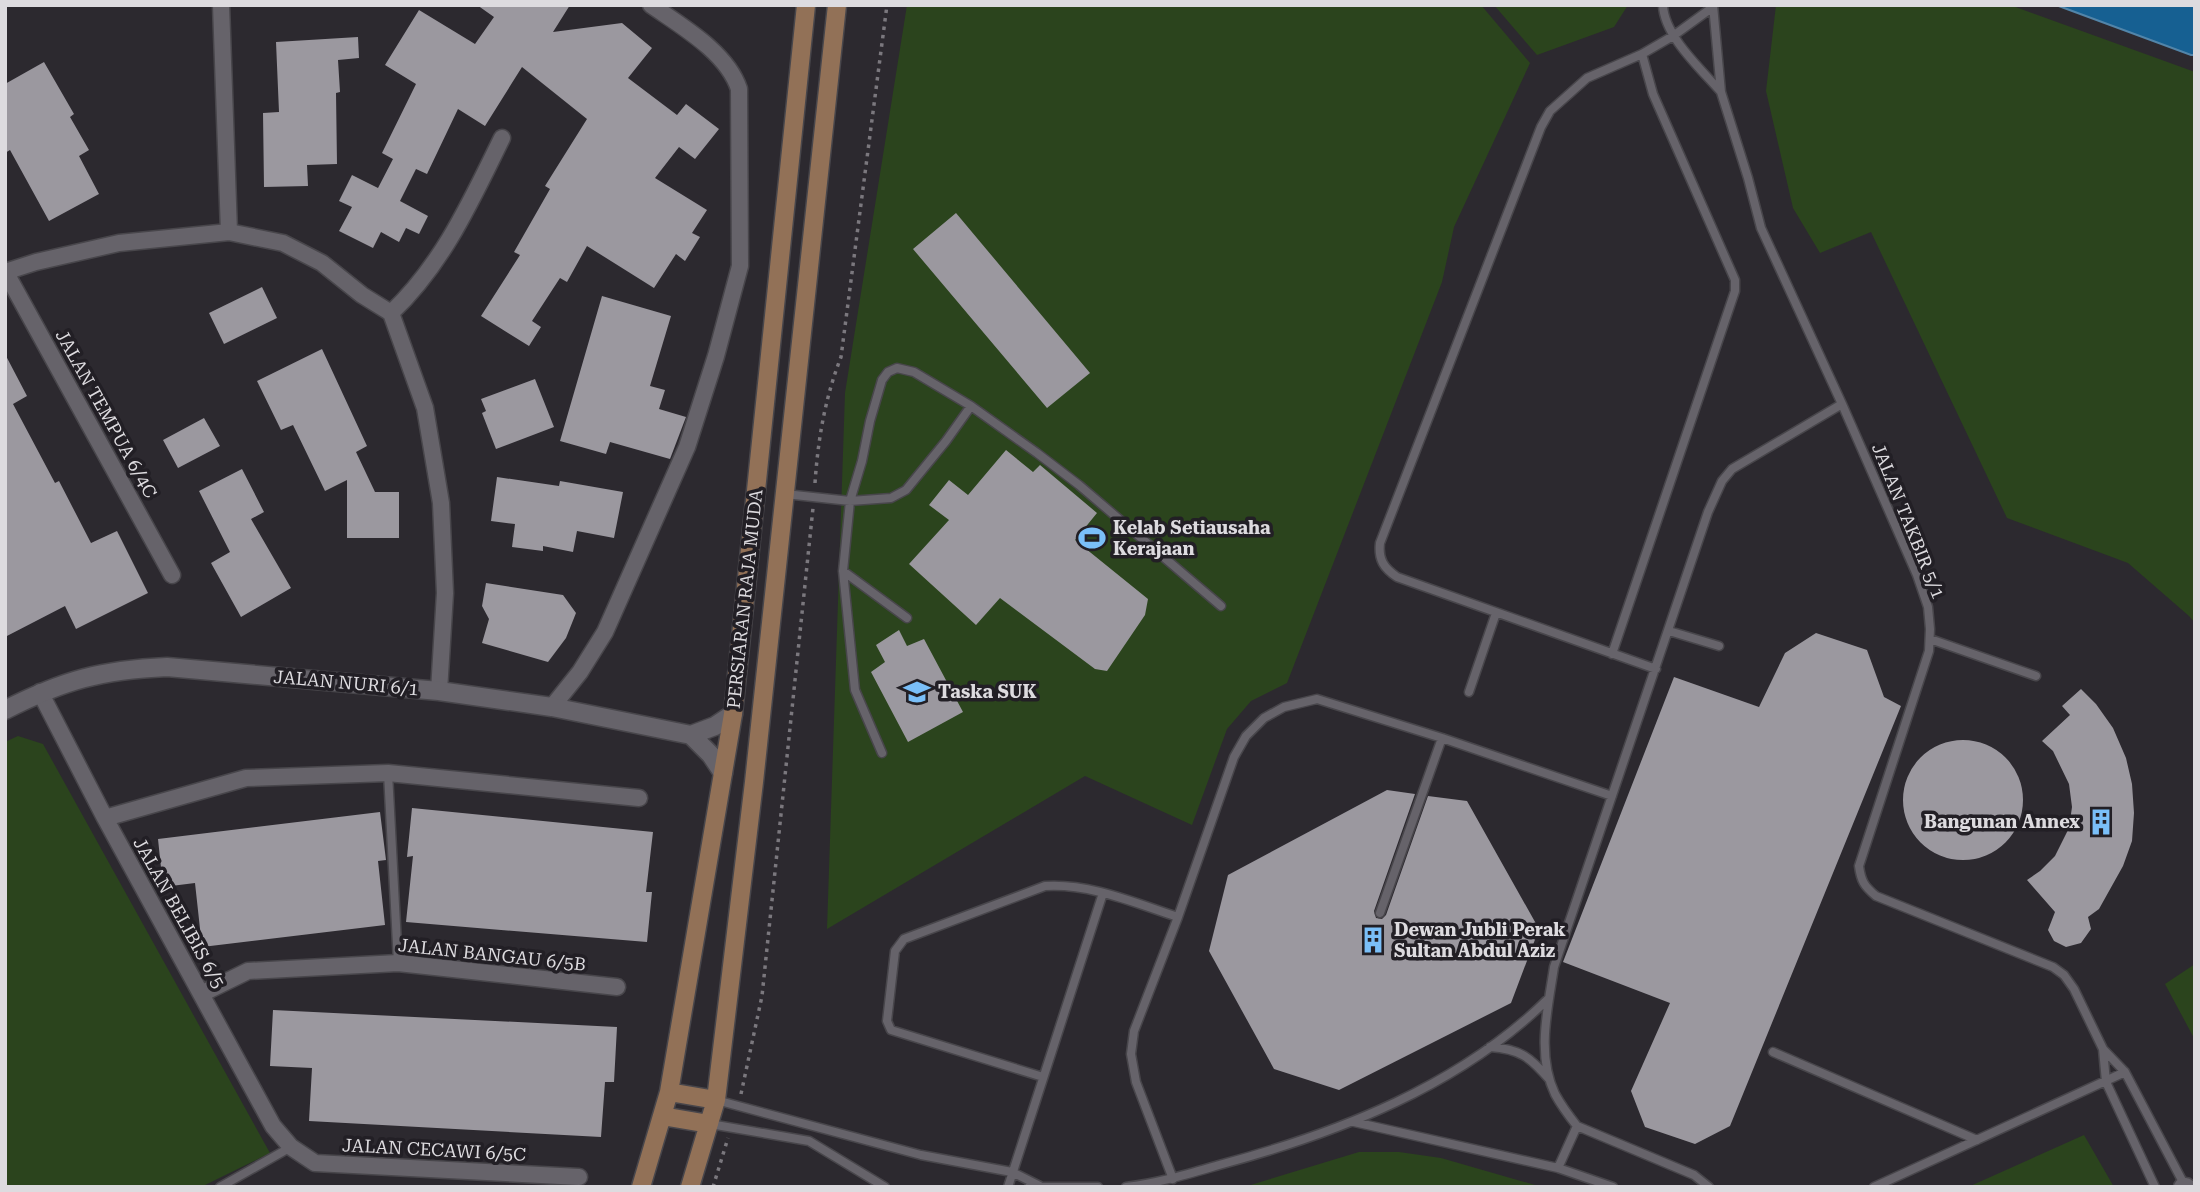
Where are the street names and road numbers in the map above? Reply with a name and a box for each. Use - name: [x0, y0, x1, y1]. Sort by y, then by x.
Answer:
- street label: JALAN TEMPUA 6/4C: [51, 326, 161, 502]
- street label: JALAN TAKBIR 5/1: [1868, 440, 1949, 602]
- street label: PERSIARAN RAJA MUDA: [723, 488, 767, 710]
- street label: JALAN NURI 6/1: [273, 666, 419, 699]
- street label: JALAN BELIBIS 6/5: [129, 834, 230, 992]
- street label: JALAN BANGAU 6/5B: [397, 934, 587, 975]
- street label: JALAN CECAWI 6/5C: [341, 1134, 527, 1165]

